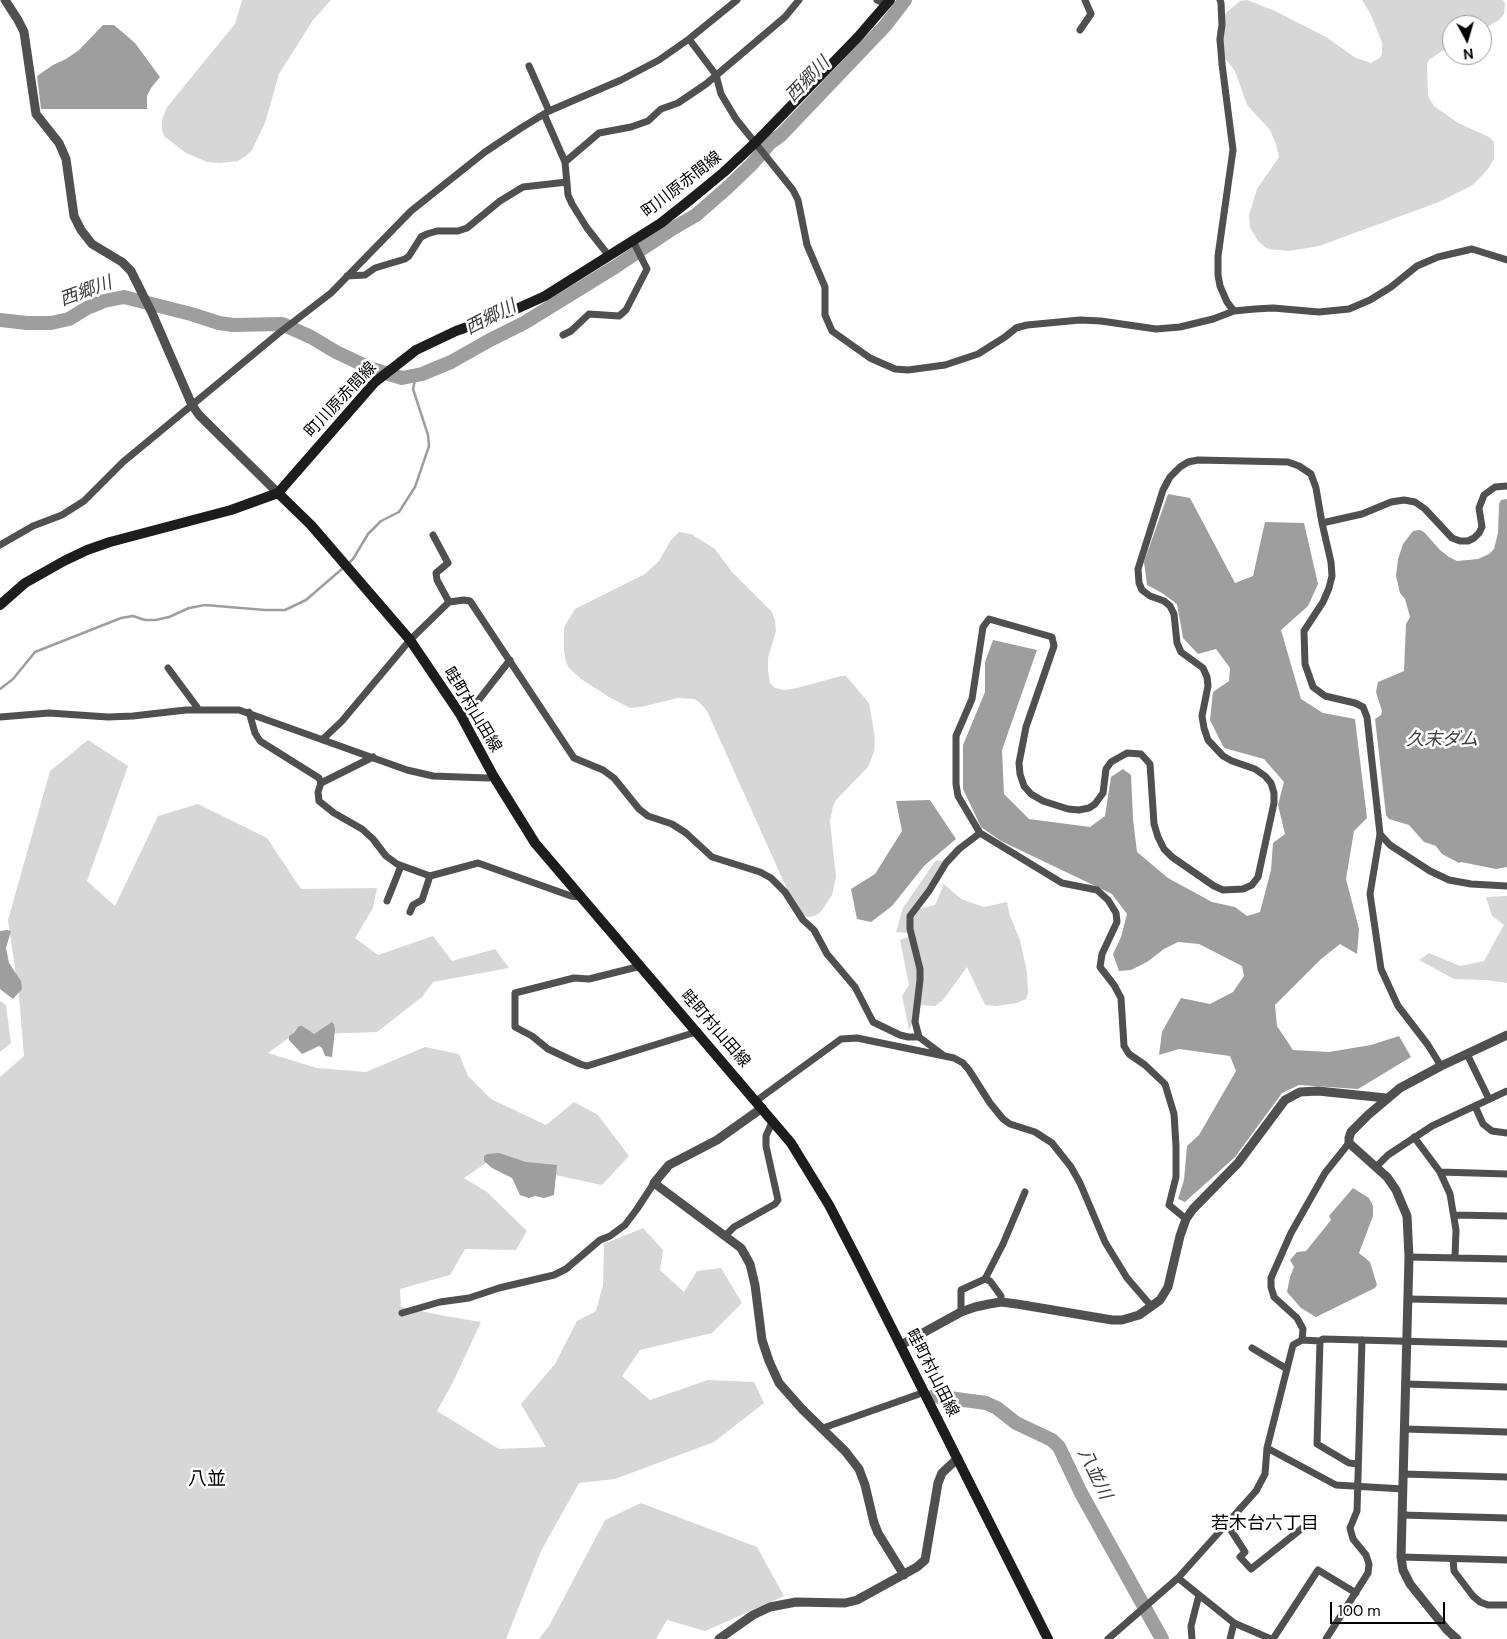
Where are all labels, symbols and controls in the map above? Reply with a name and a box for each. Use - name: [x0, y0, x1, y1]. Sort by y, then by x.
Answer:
- north arrow: [1442, 15, 1492, 65]
- text: N: [1462, 44, 1474, 63]
- water label: 西郷川: [781, 53, 835, 107]
- street label: 町川原赤間線: [638, 148, 726, 222]
- water label: 西郷川: [57, 273, 115, 311]
- water label: 西郷川: [462, 296, 520, 340]
- street label: 町川原赤間線: [301, 358, 381, 442]
- street label: 畦町村山田線: [439, 664, 505, 756]
- water label: 久末ダム: [1406, 729, 1478, 751]
- street label: 畦町村山田線: [676, 986, 754, 1072]
- street label: 畦町村山田線: [902, 1326, 962, 1420]
- water label: 八並川: [1072, 1445, 1116, 1503]
- district label: 八並: [188, 1469, 226, 1491]
- district label: 若木台六丁目: [1211, 1513, 1319, 1535]
- scale bar: [1332, 1592, 1447, 1624]
- text: 100 m: [1338, 1601, 1381, 1621]

